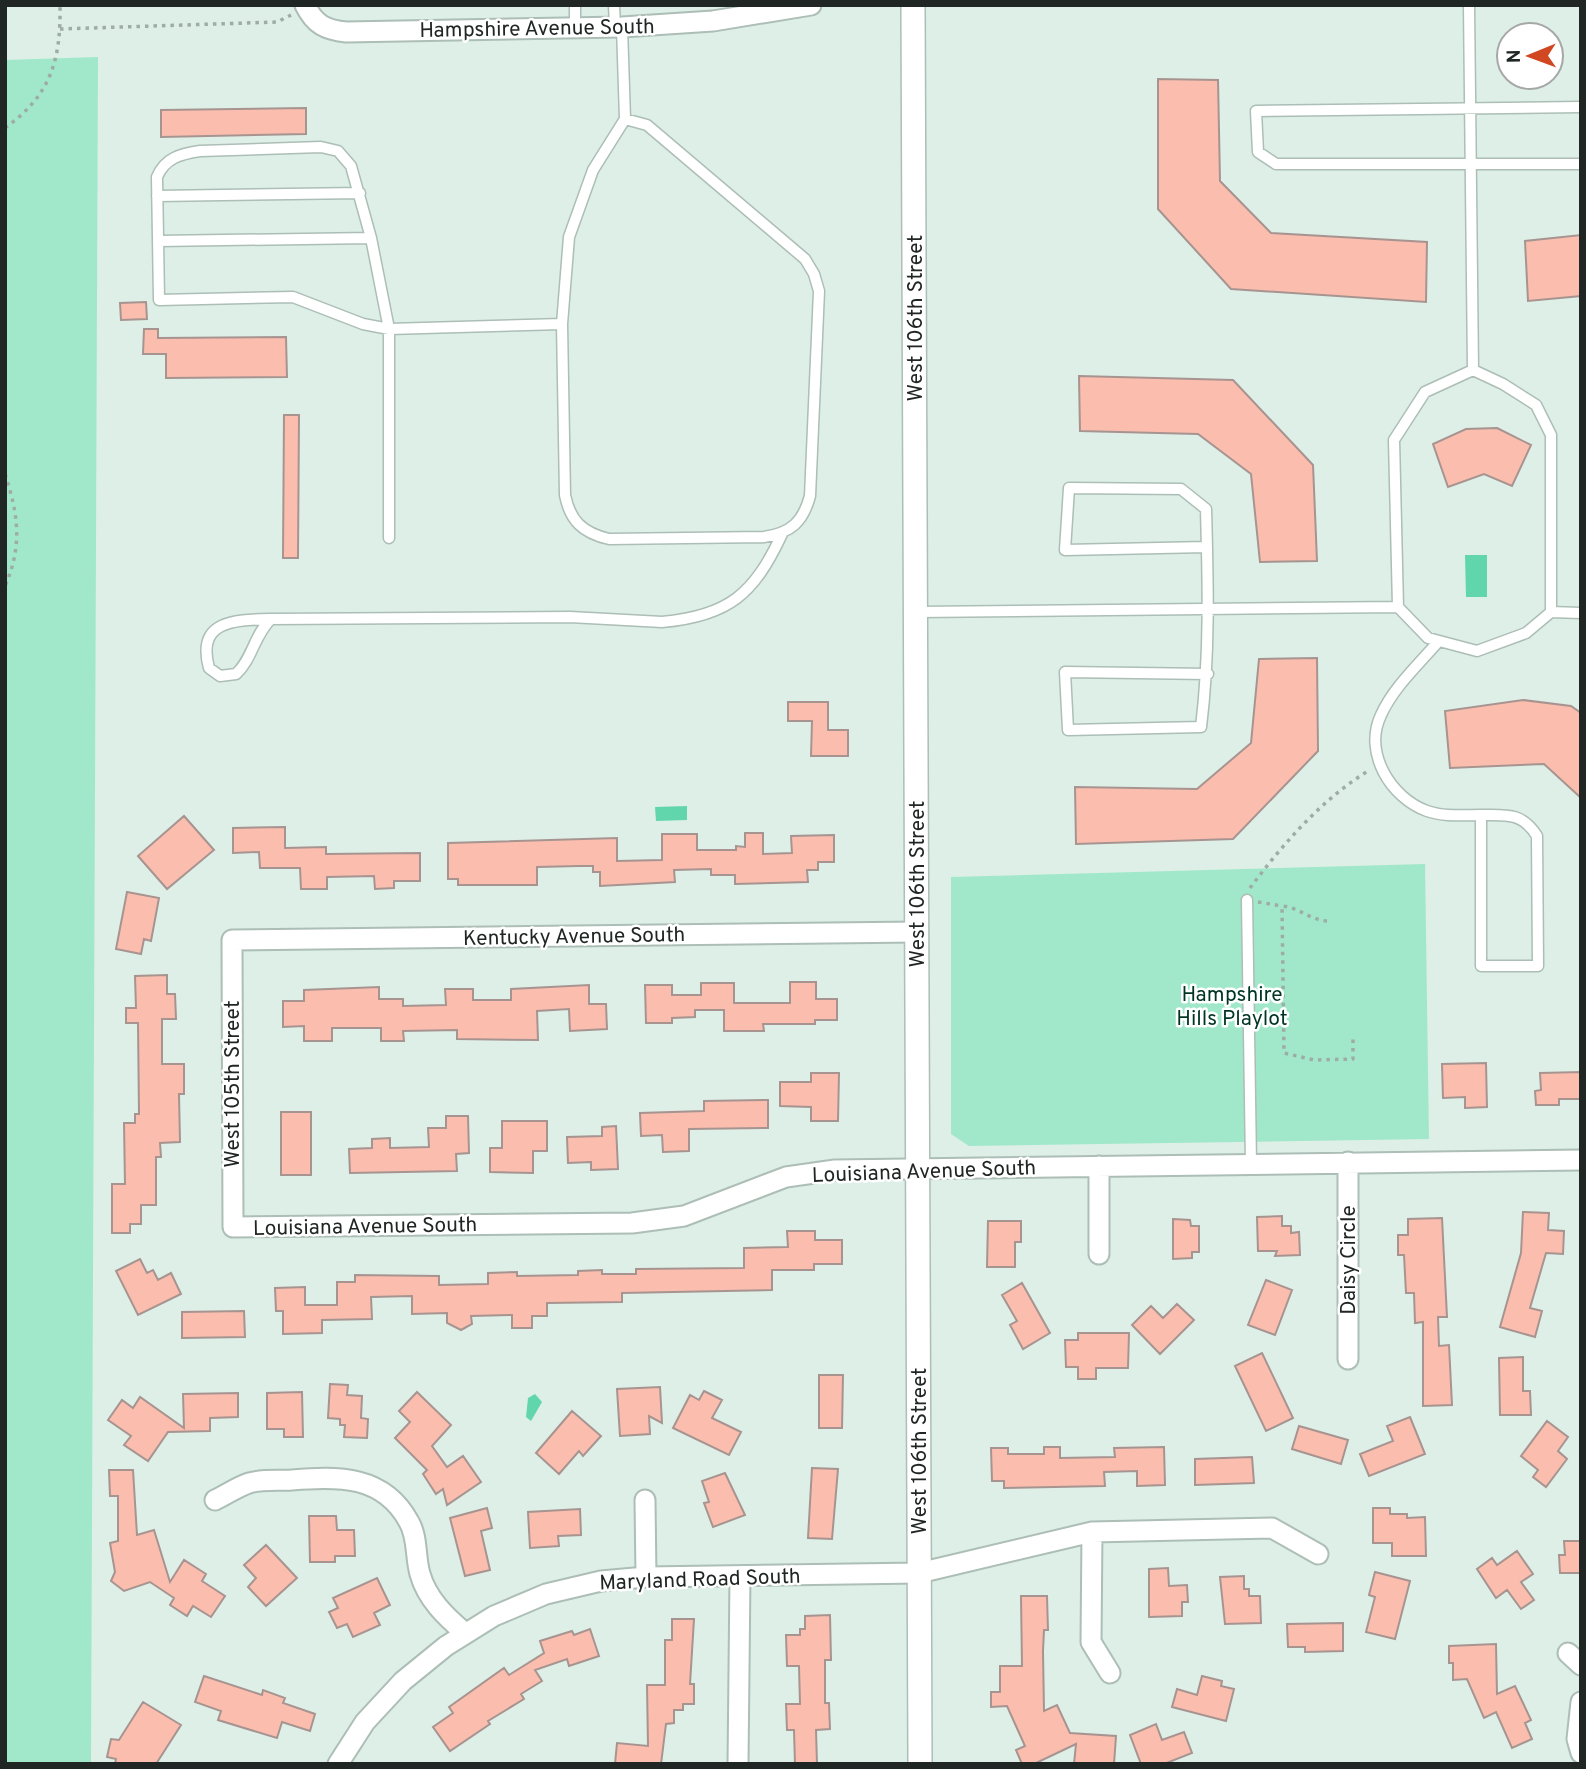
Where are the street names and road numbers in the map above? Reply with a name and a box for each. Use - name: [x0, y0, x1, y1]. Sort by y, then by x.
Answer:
- street label: Hampshire Avenue South: [419, 14, 655, 45]
- street label: West 106th Street: [903, 235, 930, 401]
- street label: West 106th Street: [905, 801, 932, 967]
- street label: Kentucky Avenue South: [463, 922, 685, 953]
- street label: West 105th Street: [220, 1000, 247, 1168]
- street label: Louisiana Avenue South: [811, 1155, 1037, 1190]
- street label: Daisy Circle: [1336, 1205, 1363, 1315]
- street label: Louisiana Avenue South: [253, 1212, 477, 1243]
- street label: West 106th Street: [907, 1368, 934, 1534]
- street label: Maryland Road South: [599, 1563, 801, 1598]

